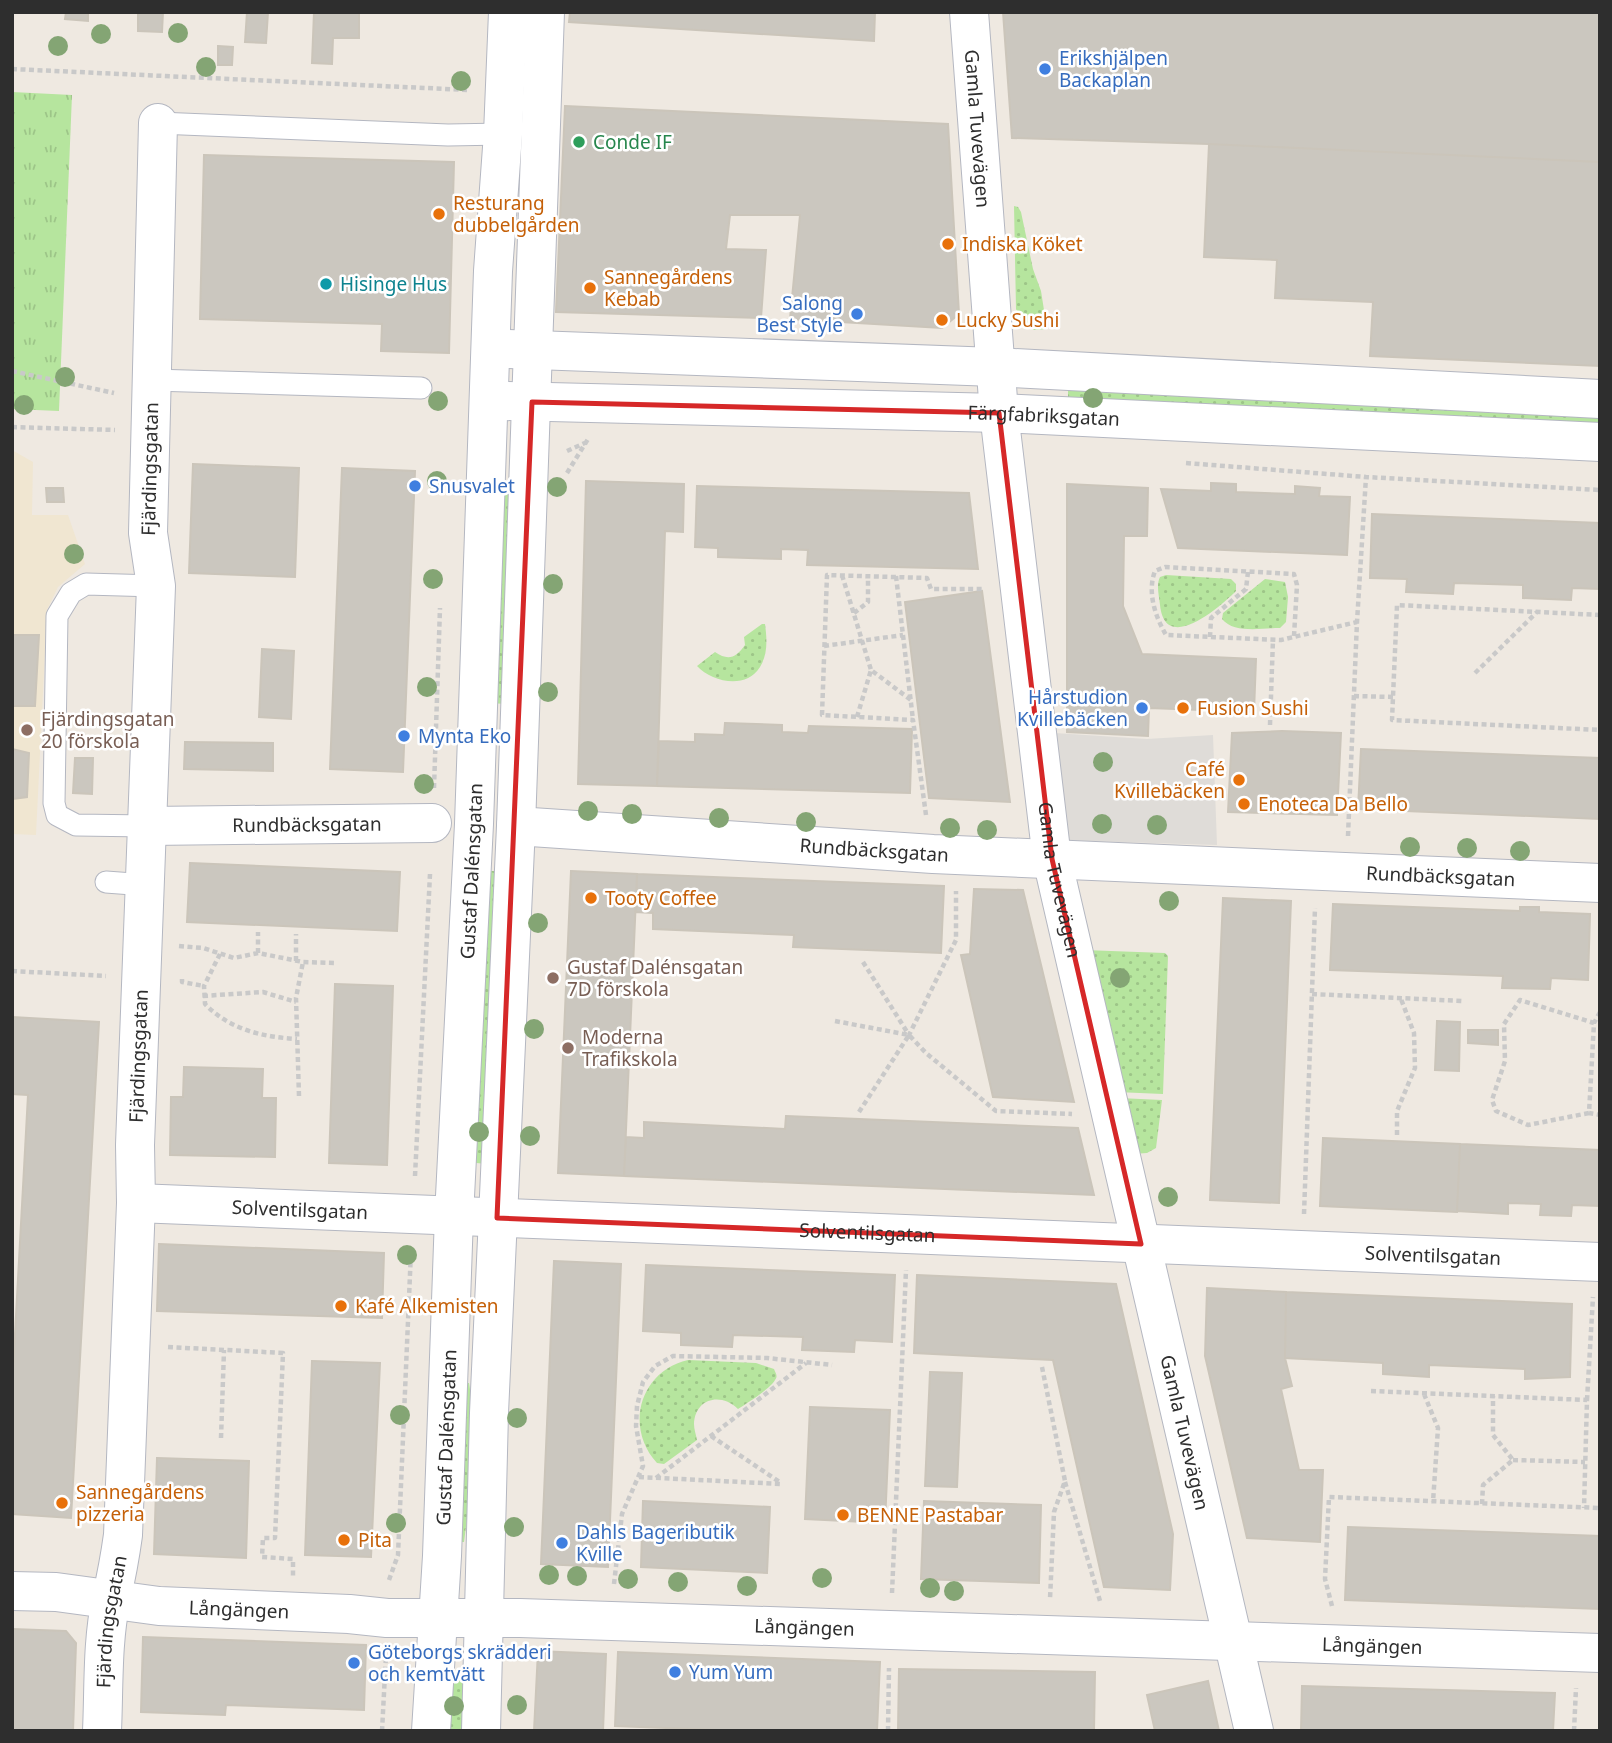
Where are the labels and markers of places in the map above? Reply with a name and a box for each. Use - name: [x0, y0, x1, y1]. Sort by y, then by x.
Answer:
- place label: Erikshjälpen Backaplan: [1059, 45, 1168, 93]
- marker: Erikshjälpen Backaplan: [1037, 61, 1053, 77]
- place label: Conde IF: [593, 129, 672, 155]
- marker: Conde IF: [571, 134, 587, 150]
- place label: Resturang dubbelgården: [453, 190, 579, 238]
- marker: Resturang dubbelgården: [431, 206, 447, 222]
- place label: Indiska Köket: [962, 231, 1083, 257]
- marker: Indiska Köket: [940, 236, 956, 252]
- place label: Sannegårdens Kebab: [604, 264, 732, 312]
- place label: Hisinge Hus: [340, 271, 447, 297]
- marker: Hisinge Hus: [318, 276, 334, 292]
- marker: Sannegårdens Kebab: [582, 280, 598, 296]
- place label: Salong Best Style: [756, 290, 843, 338]
- marker: Salong Best Style: [849, 306, 865, 322]
- place label: Lucky Sushi: [956, 307, 1060, 333]
- marker: Lucky Sushi: [934, 312, 950, 328]
- place label: Snusvalet: [429, 473, 515, 499]
- marker: Snusvalet: [407, 478, 423, 494]
- place label: Hårstudion Kvillebäcken: [1017, 684, 1128, 732]
- place label: Fusion Sushi: [1197, 695, 1309, 721]
- marker: Hårstudion Kvillebäcken: [1134, 700, 1150, 716]
- marker: Fusion Sushi: [1175, 700, 1191, 716]
- place label: Fjärdingsgatan 20 förskola: [41, 706, 175, 754]
- marker: Fjärdingsgatan 20 förskola: [19, 722, 35, 738]
- place label: Mynta Eko: [418, 723, 511, 749]
- marker: Mynta Eko: [396, 728, 412, 744]
- place label: Café Kvillebäcken: [1114, 756, 1225, 804]
- marker: Café Kvillebäcken: [1231, 772, 1247, 788]
- place label: Enoteca Da Bello: [1258, 791, 1408, 817]
- marker: Enoteca Da Bello: [1236, 796, 1252, 812]
- place label: Tooty Coffee: [605, 885, 717, 911]
- marker: Tooty Coffee: [583, 890, 599, 906]
- place label: Gustaf Dalénsgatan 7D förskola: [567, 954, 743, 1002]
- marker: Gustaf Dalénsgatan 7D förskola: [545, 970, 561, 986]
- place label: Moderna Trafikskola: [582, 1024, 678, 1072]
- marker: Moderna Trafikskola: [560, 1040, 576, 1056]
- place label: Kafé Alkemisten: [355, 1293, 499, 1319]
- marker: Kafé Alkemisten: [333, 1298, 349, 1314]
- place label: Sannegårdens pizzeria: [76, 1479, 204, 1527]
- marker: Sannegårdens pizzeria: [54, 1495, 70, 1511]
- place label: BENNE Pastabar: [857, 1502, 1003, 1528]
- marker: BENNE Pastabar: [835, 1507, 851, 1523]
- place label: Dahls Bageributik Kville: [576, 1519, 735, 1567]
- place label: Pita: [358, 1527, 392, 1553]
- marker: Pita: [336, 1532, 352, 1548]
- marker: Dahls Bageributik Kville: [554, 1535, 570, 1551]
- place label: Göteborgs skrädderi och kemtvätt: [368, 1639, 552, 1687]
- marker: Göteborgs skrädderi och kemtvätt: [346, 1655, 362, 1671]
- place label: Yum Yum: [689, 1659, 773, 1685]
- marker: Yum Yum: [667, 1664, 683, 1680]

